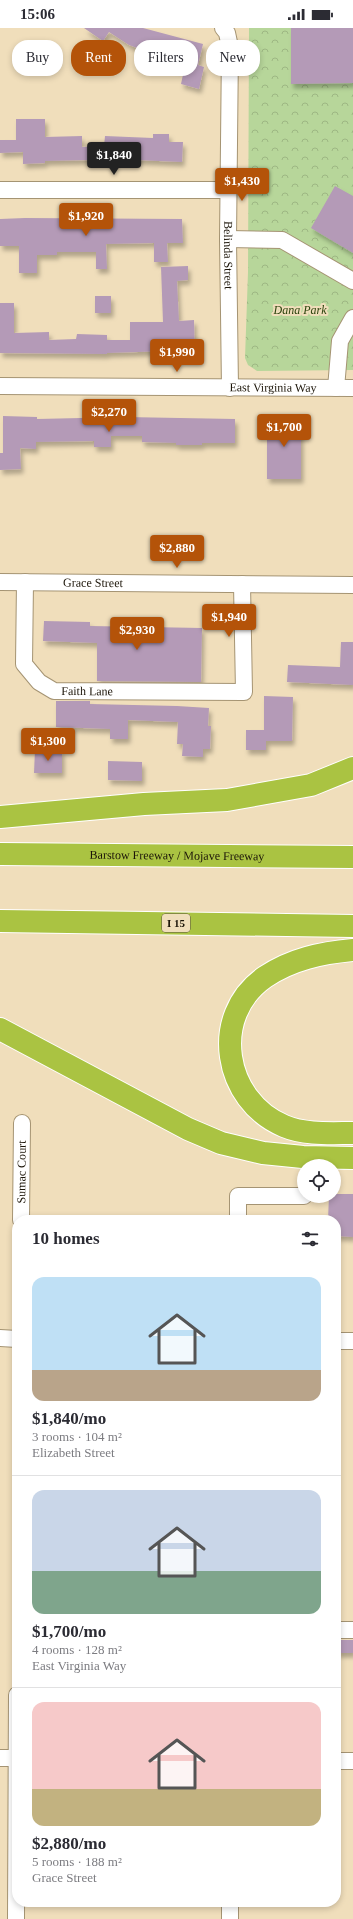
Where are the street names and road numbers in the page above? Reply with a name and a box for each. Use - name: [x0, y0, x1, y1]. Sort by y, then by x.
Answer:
- street label: Belinda Street: [221, 221, 236, 290]
- street label: East Virginia Way: [229, 380, 317, 395]
- street label: Grace Street: [63, 576, 124, 590]
- street label: Faith Lane: [61, 684, 113, 698]
- street label: Barstow Freeway / Mojave Freeway: [90, 848, 264, 863]
- road number: I 15: [162, 914, 190, 932]
- street label: Sumac Court: [14, 1140, 29, 1204]

